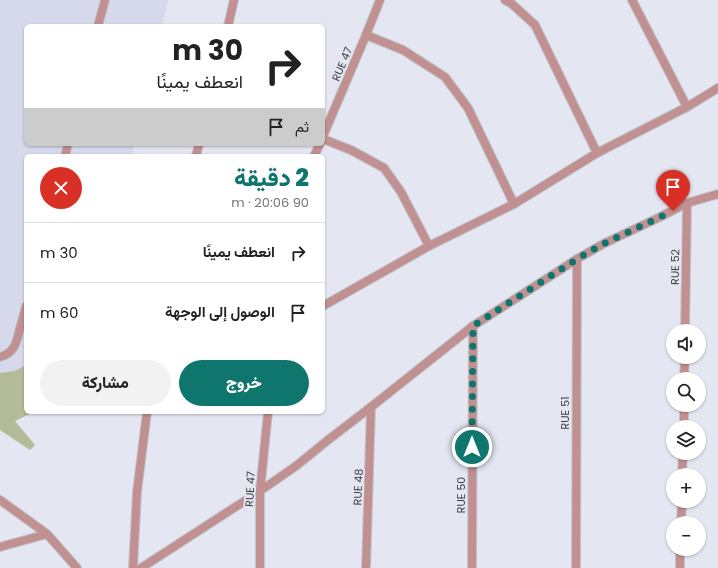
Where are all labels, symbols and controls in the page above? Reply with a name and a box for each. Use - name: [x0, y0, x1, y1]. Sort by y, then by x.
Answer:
- text: 30 m: [172, 31, 243, 70]
- icon: right: [257, 40, 309, 92]
- street label: RUE 47: [328, 44, 356, 84]
- text: انعطف يمينًا: [156, 69, 243, 94]
- icon: arrive: [265, 116, 287, 138]
- text: ثم: [295, 116, 309, 137]
- text: 2 دقيقة: [234, 161, 309, 194]
- button: close: [40, 167, 82, 209]
- pin: [656, 170, 690, 211]
- icon: arrive: [662, 176, 684, 198]
- text: 90 m · 20:06: [231, 193, 309, 212]
- text: انعطف يمينًا: [203, 241, 275, 262]
- text: 30 m: [40, 242, 78, 263]
- icon: right: [287, 242, 309, 264]
- street label: RUE 52: [667, 249, 683, 285]
- text: الوصول إلى الوجهة: [165, 301, 275, 322]
- text: 60 m: [40, 302, 78, 323]
- icon: arrive: [287, 302, 309, 324]
- map controls: [666, 324, 706, 556]
- button: sound: [666, 324, 706, 364]
- button: مشاركة: [40, 360, 171, 406]
- button: خروج: [179, 360, 309, 406]
- button: search: [666, 372, 706, 412]
- street label: RUE 51: [557, 396, 573, 430]
- button: layers: [666, 420, 706, 460]
- position arrow: [451, 426, 493, 468]
- street label: RUE 48: [349, 468, 367, 506]
- button: +: [666, 468, 706, 508]
- street label: RUE 47: [241, 471, 259, 507]
- street label: RUE 50: [453, 477, 469, 513]
- button: −: [666, 516, 706, 556]

